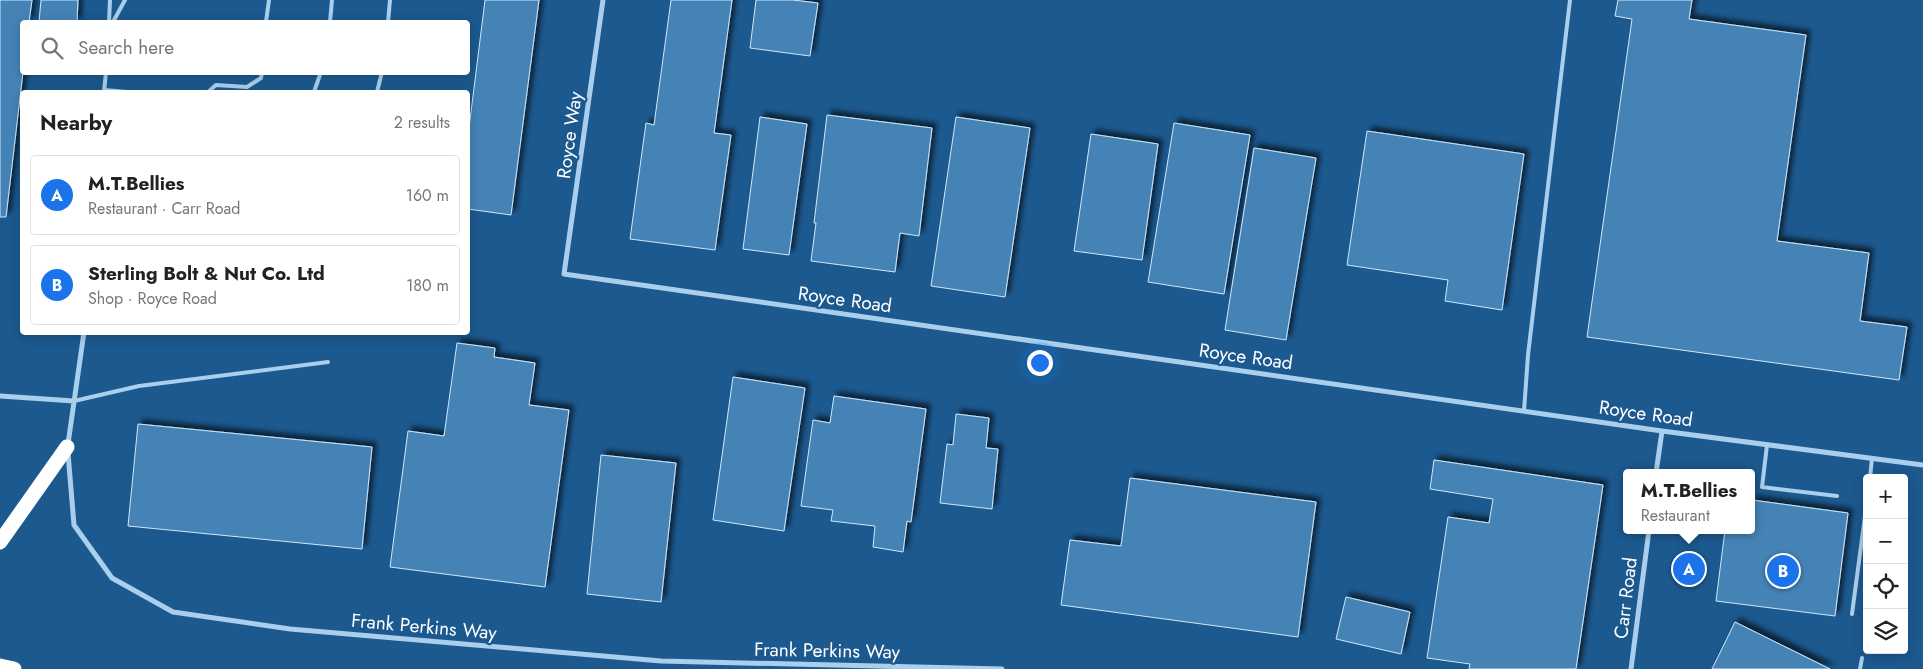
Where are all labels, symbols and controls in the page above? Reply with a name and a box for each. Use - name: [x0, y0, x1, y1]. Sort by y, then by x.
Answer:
- search box: [20, 20, 470, 75]
- icon: search: [38, 34, 66, 62]
- text: Search here: [78, 34, 174, 61]
- street label: Royce Way: [550, 89, 589, 180]
- text: Nearby: [40, 108, 112, 138]
- text: 2 results: [394, 111, 450, 134]
- text: M.T.Bellies: [88, 170, 184, 197]
- text: A: [51, 184, 63, 207]
- text: 160 m: [406, 184, 449, 207]
- text: Restaurant · Carr Road: [88, 197, 240, 220]
- text: Sterling Bolt & Nut Co. Ltd: [88, 260, 325, 287]
- text: B: [52, 274, 62, 297]
- text: 180 m: [406, 274, 449, 297]
- street label: Royce Road: [796, 280, 894, 319]
- text: Shop · Royce Road: [88, 287, 217, 310]
- street label: Royce Road: [1197, 337, 1295, 376]
- your location: [1027, 350, 1053, 376]
- street label: Royce Road: [1597, 394, 1695, 433]
- popup: [1623, 469, 1755, 534]
- map controls: [1863, 474, 1908, 654]
- button: +: [1863, 474, 1908, 519]
- text: M.T.Bellies: [1641, 477, 1737, 504]
- text: Restaurant: [1641, 504, 1710, 527]
- button: −: [1863, 519, 1908, 564]
- pin: A: [1673, 550, 1705, 588]
- pin: B: [1767, 552, 1799, 590]
- street label: Carr Road: [1607, 556, 1644, 640]
- button: locate: [1863, 564, 1908, 609]
- street label: Frank Perkins Way: [350, 607, 498, 646]
- button: layers: [1863, 609, 1908, 654]
- street label: Frank Perkins Way: [754, 636, 901, 665]

